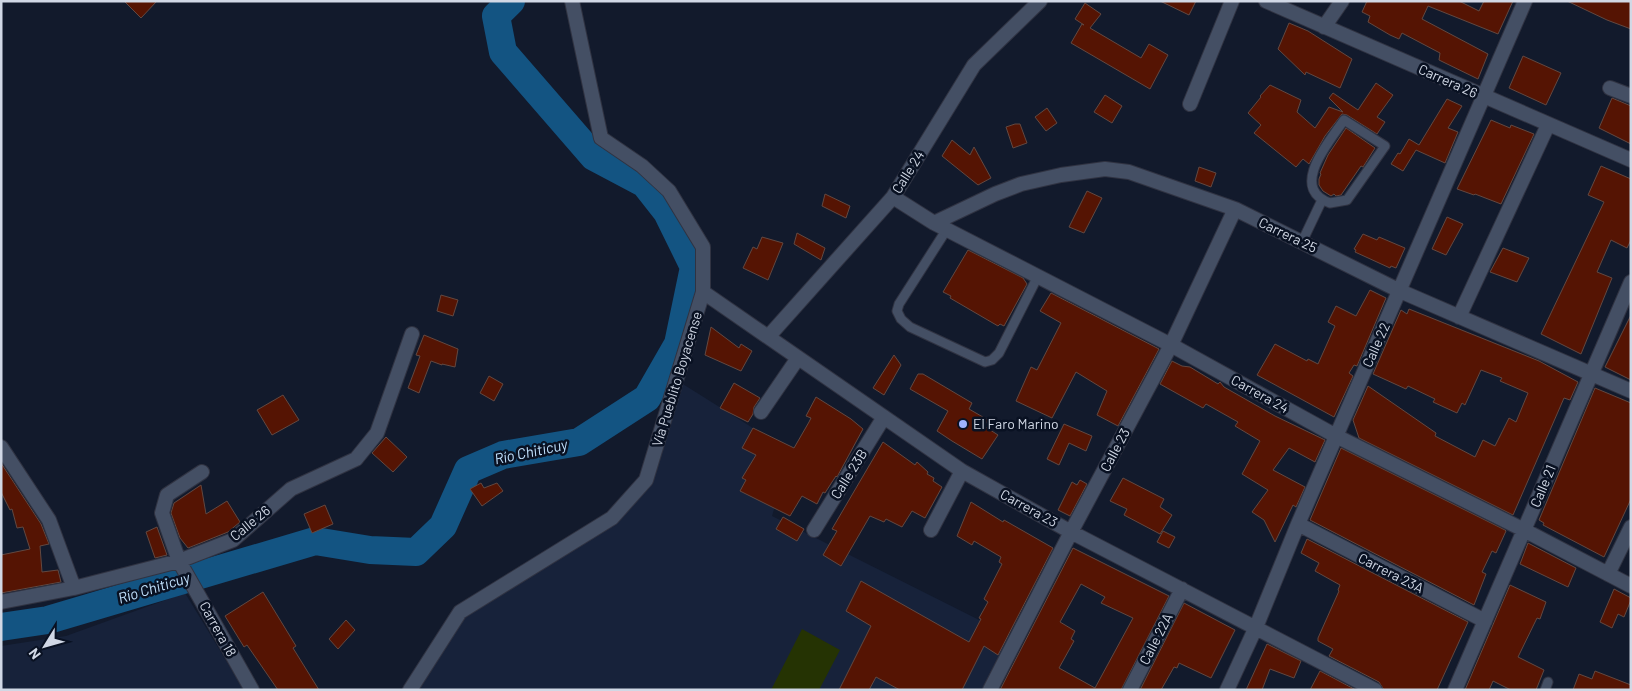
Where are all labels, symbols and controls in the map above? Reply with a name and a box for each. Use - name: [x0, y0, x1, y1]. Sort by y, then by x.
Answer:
- street label: Carrera 26: [1416, 60, 1480, 101]
- street label: Calle 24: [888, 147, 927, 196]
- street label: Carrera 25: [1256, 213, 1320, 256]
- street label: Vía Pueblito Boyacense: [648, 309, 705, 448]
- street label: Calle 22: [1358, 320, 1393, 370]
- street label: Carrera 24: [1228, 371, 1292, 416]
- place label: El Faro Marino: [973, 415, 1059, 432]
- marker: El Faro Marino: [957, 418, 969, 430]
- street label: Calle 23: [1096, 425, 1133, 474]
- water label: Río Chiticuy: [493, 434, 570, 468]
- street label: Calle 23B: [827, 446, 871, 502]
- street label: Calle 21: [1526, 462, 1559, 510]
- street label: Carrera 23: [998, 485, 1061, 530]
- street label: Calle 26: [226, 501, 273, 544]
- street label: Carrera 23A: [1356, 549, 1427, 597]
- water label: Río Chiticuy: [116, 567, 193, 607]
- street label: Carrera 18: [196, 598, 241, 659]
- street label: Calle 22A: [1135, 610, 1176, 667]
- north arrow: [20, 621, 70, 671]
- text: N: [25, 645, 44, 663]

